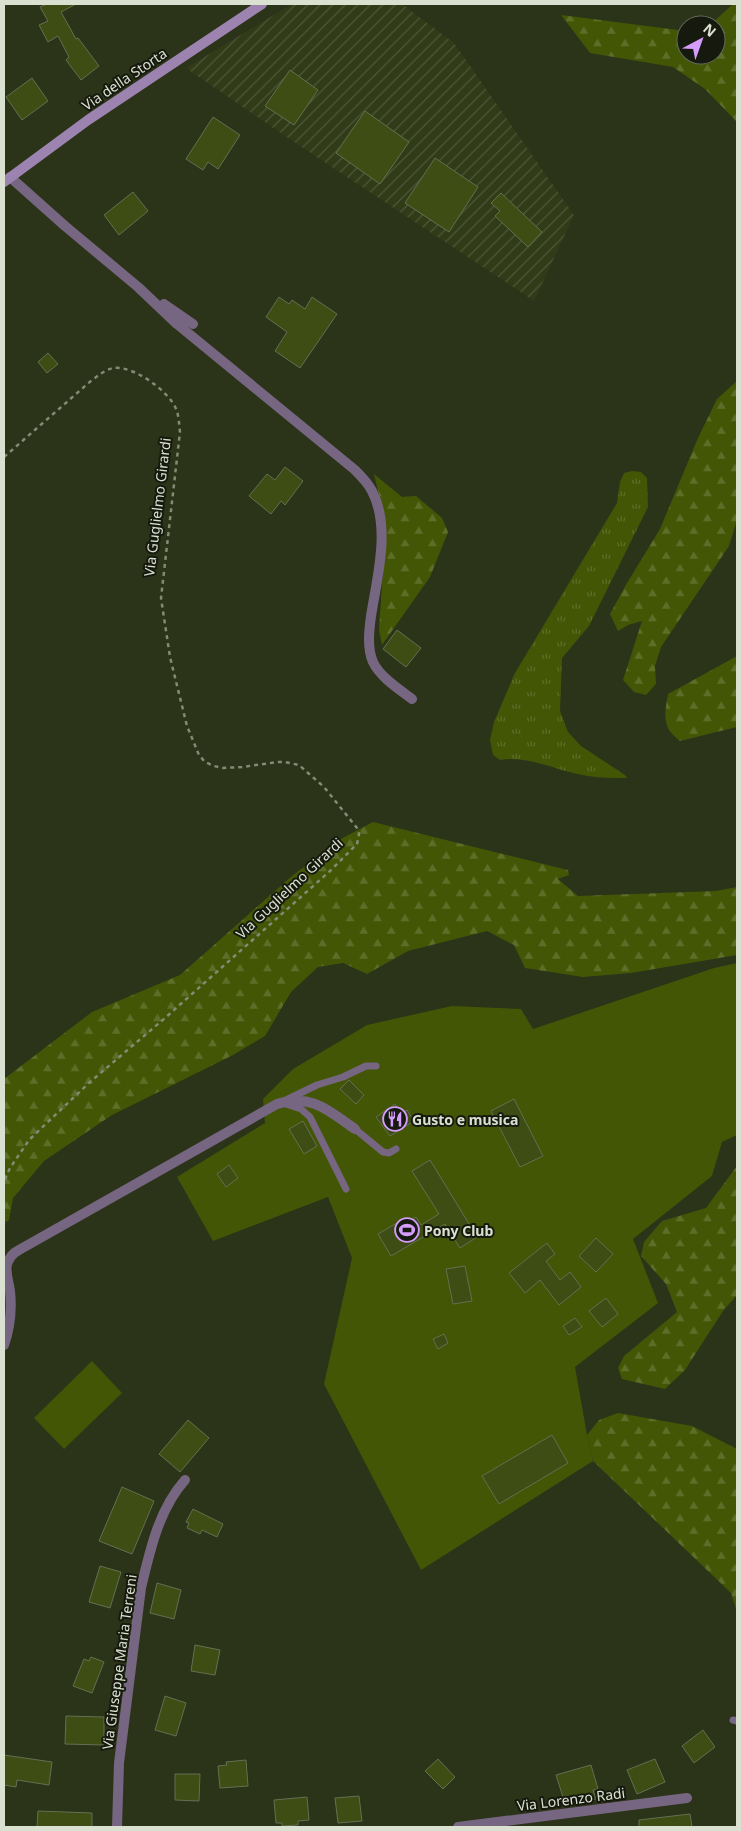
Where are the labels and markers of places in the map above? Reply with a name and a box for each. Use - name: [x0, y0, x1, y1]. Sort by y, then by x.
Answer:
- restaurant icon: Gusto e musica: [382, 1106, 408, 1132]
- place label: Gusto e musica: [412, 1110, 518, 1129]
- sports icon: Pony Club: [394, 1217, 420, 1243]
- place label: Pony Club: [424, 1221, 493, 1240]

